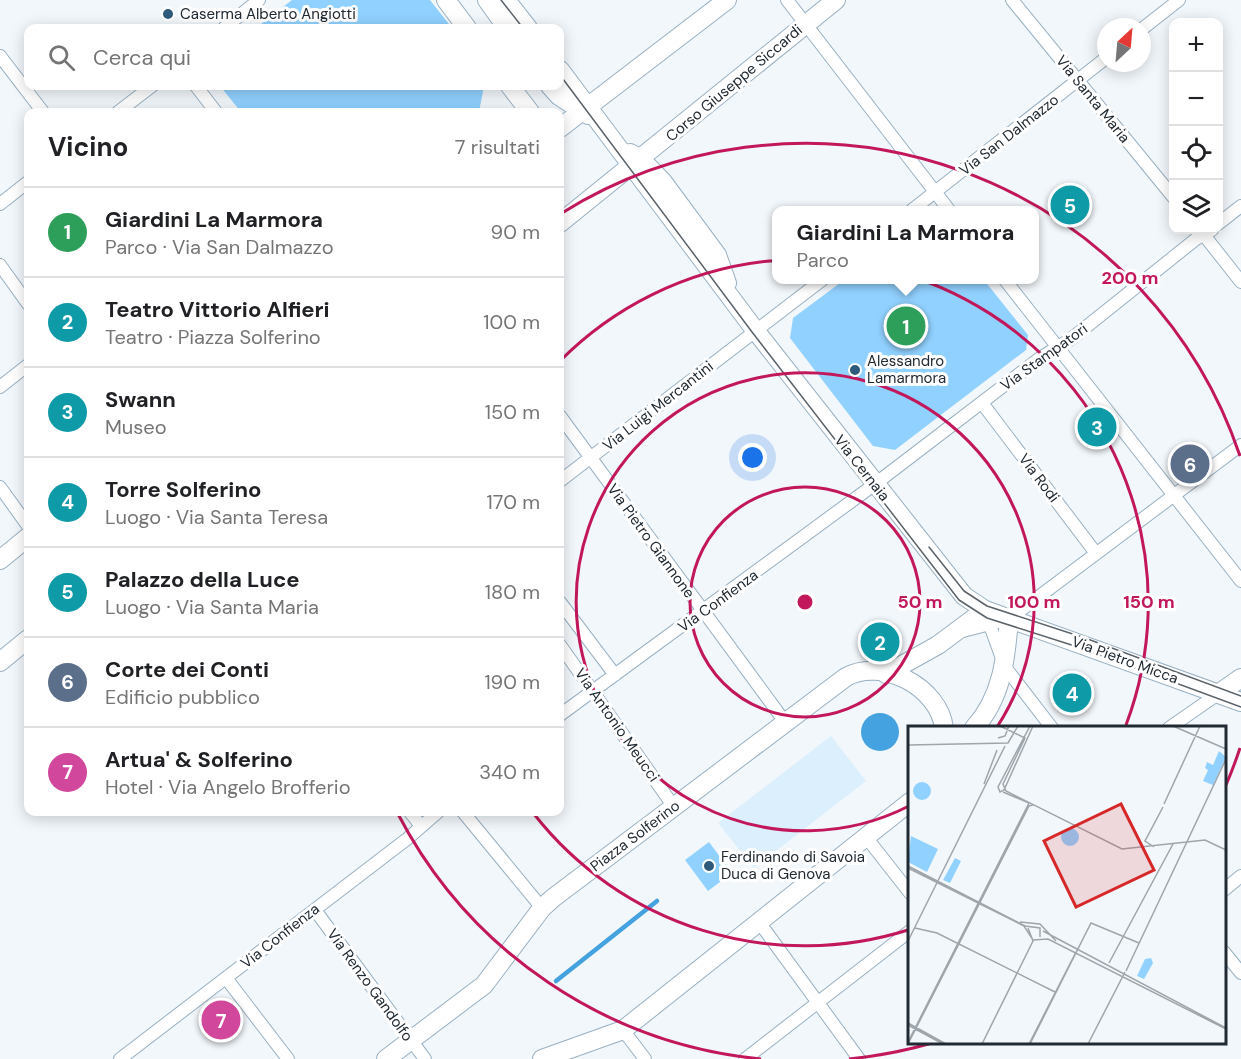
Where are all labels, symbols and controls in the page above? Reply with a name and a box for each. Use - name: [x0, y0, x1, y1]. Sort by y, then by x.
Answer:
- place label: Caserma Alberto Angiotti: [180, 4, 356, 24]
- marker: Caserma Alberto Angiotti: [161, 7, 175, 21]
- north arrow: [1097, 18, 1151, 72]
- map controls: [1169, 18, 1223, 234]
- button: +: [1169, 18, 1223, 72]
- street label: Corso Giuseppe Siccardi: [662, 20, 806, 146]
- search box: [24, 24, 564, 90]
- icon: search: [45, 41, 78, 74]
- text: Cerca qui: [93, 43, 191, 72]
- street label: Via Santa Maria: [1051, 51, 1135, 147]
- button: −: [1169, 72, 1223, 126]
- street label: Via San Dalmazzo: [955, 90, 1063, 180]
- button: locate: [1169, 126, 1223, 180]
- text: Vicino: [48, 130, 128, 164]
- text: 7 risultati: [455, 134, 540, 160]
- button: layers: [1169, 180, 1223, 234]
- pin: 5: [1050, 182, 1090, 228]
- text: Giardini La Marmora: [105, 205, 323, 234]
- popup: [772, 206, 1039, 284]
- text: Giardini La Marmora: [797, 218, 1014, 247]
- text: 1: [64, 219, 71, 245]
- text: 90 m: [491, 219, 540, 245]
- text: Parco · Via San Dalmazzo: [105, 234, 334, 260]
- text: Parco: [797, 247, 849, 273]
- text: 200 m: [1102, 266, 1158, 290]
- text: Teatro Vittorio Alfieri: [105, 295, 330, 324]
- pin: 1: [886, 304, 926, 348]
- text: 2: [62, 309, 73, 335]
- text: 100 m: [483, 309, 540, 335]
- street label: Via Stampatori: [996, 319, 1092, 395]
- text: Teatro · Piazza Solferino: [105, 324, 321, 350]
- place label: Alessandro Lamarmora: [867, 351, 946, 388]
- street label: Via Luigi Mercantini: [599, 356, 717, 456]
- marker: Alessandro Lamarmora: [848, 363, 862, 377]
- text: Swann: [105, 385, 176, 414]
- text: 3: [61, 399, 74, 425]
- text: 150 m: [485, 399, 540, 425]
- pin: 3: [1078, 404, 1116, 450]
- text: Museo: [105, 414, 167, 440]
- street label: Via Cernaia: [830, 431, 894, 505]
- pin: 6: [1170, 442, 1210, 486]
- your location: [738, 443, 767, 472]
- street label: Via Rodi: [1014, 450, 1064, 506]
- text: Torre Solferino: [105, 475, 261, 504]
- street label: Via Pietro Giannone: [603, 480, 699, 602]
- text: 4: [61, 489, 74, 515]
- text: 170 m: [487, 489, 540, 515]
- text: Luogo · Via Santa Teresa: [105, 504, 328, 530]
- text: Palazzo della Luce: [105, 565, 299, 594]
- street label: Via Confienza: [674, 565, 762, 637]
- text: 5: [61, 579, 74, 605]
- text: 180 m: [485, 579, 540, 605]
- text: 50 m: [897, 590, 943, 614]
- text: 100 m: [1007, 590, 1061, 614]
- text: 150 m: [1123, 590, 1175, 614]
- centre of rings: [795, 592, 815, 612]
- text: Luogo · Via Santa Maria: [105, 594, 319, 620]
- pin: 2: [860, 620, 900, 664]
- street label: Via Pietro Micca: [1069, 631, 1181, 689]
- text: Corte dei Conti: [105, 655, 269, 684]
- street label: Via Antonio Meucci: [570, 664, 664, 786]
- text: 6: [61, 669, 74, 695]
- text: 190 m: [484, 669, 540, 695]
- pin: 4: [1052, 670, 1092, 716]
- text: Edificio pubblico: [105, 684, 260, 710]
- inset map: [908, 726, 1226, 1044]
- text: Artua' & Solferino: [105, 745, 293, 774]
- text: 7: [62, 759, 73, 785]
- text: 340 m: [479, 759, 540, 785]
- text: Hotel · Via Angelo Brofferio: [105, 774, 351, 800]
- street label: Piazza Solferino: [586, 796, 684, 876]
- place label: Ferdinando di Savoia Duca di Genova: [721, 847, 865, 884]
- marker: Ferdinando di Savoia Duca di Genova: [702, 859, 716, 873]
- street label: Via Confienza: [237, 899, 323, 973]
- street label: Via Renzo Gandolfo: [322, 925, 418, 1045]
- pin: 7: [202, 998, 240, 1042]

